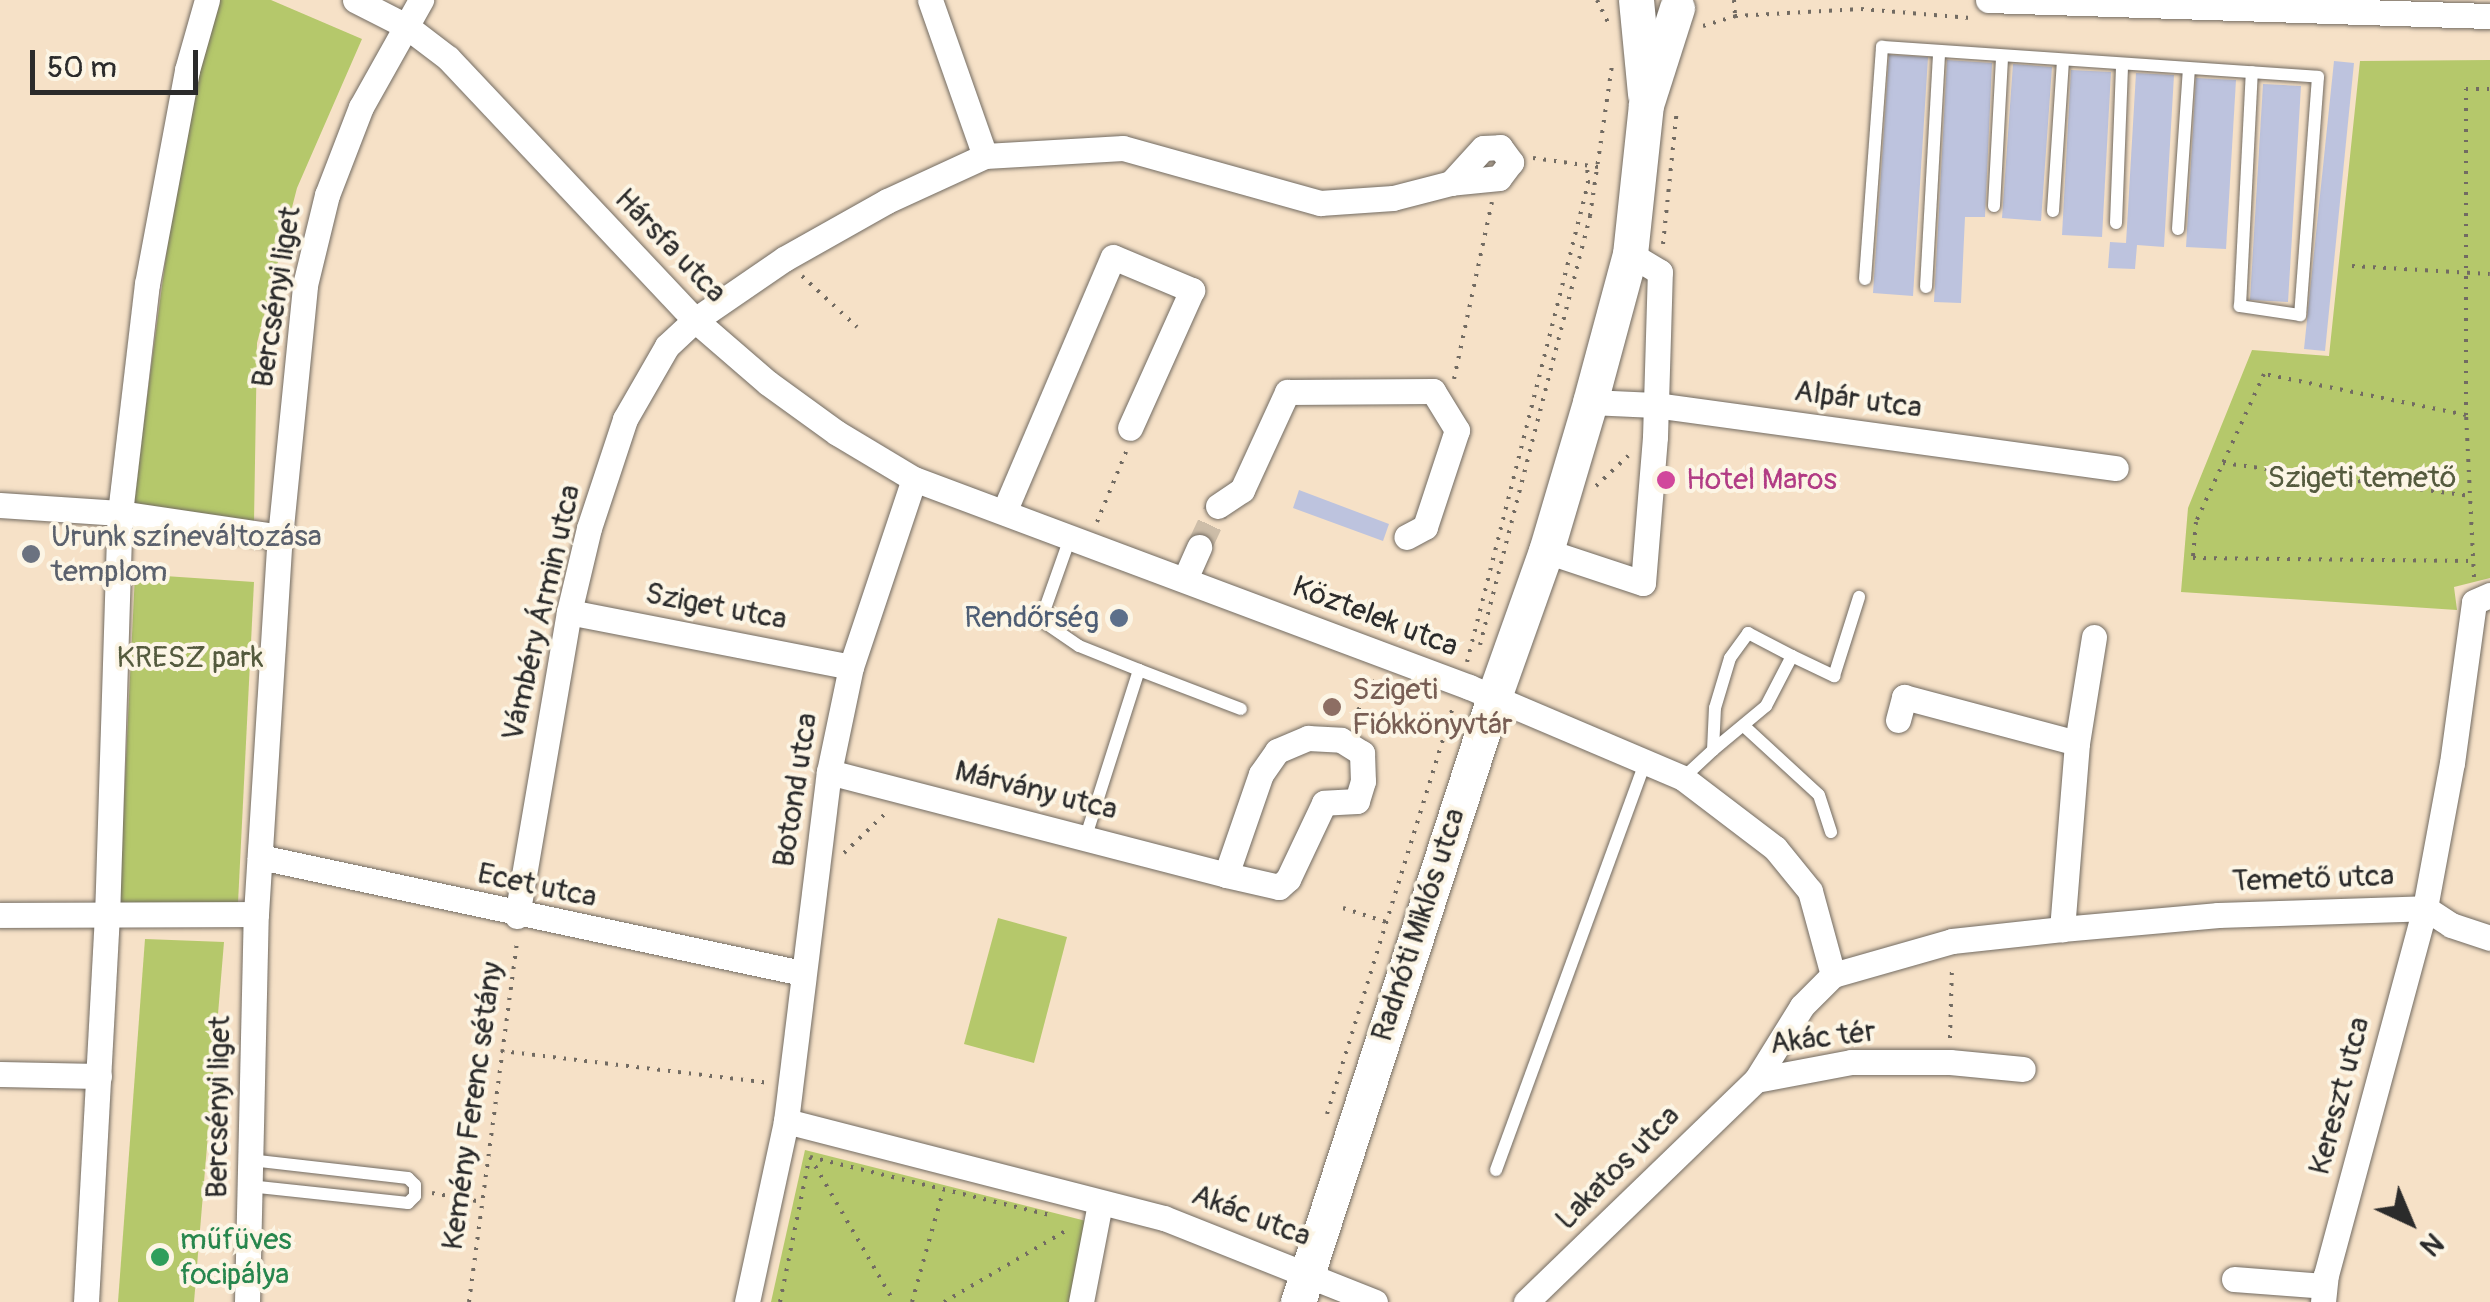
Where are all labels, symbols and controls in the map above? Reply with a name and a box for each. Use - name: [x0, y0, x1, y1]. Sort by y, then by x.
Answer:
- scale bar: [35, 30, 202, 92]
- text: 50 m: [47, 49, 117, 86]
- street label: Hársfa utca: [607, 181, 733, 311]
- street label: Bercsényi liget: [245, 204, 309, 390]
- street label: Alpár utca: [1792, 373, 1924, 427]
- park label: Szigeti temető: [2268, 460, 2456, 496]
- place label: Hotel Maros: [1686, 462, 1837, 498]
- marker: Hotel Maros: [1655, 469, 1677, 491]
- street label: Vámbéry Ármin utca: [495, 481, 589, 745]
- place label: Urunk színeváltozása templom: [51, 519, 322, 590]
- marker: Urunk színeváltozása templom: [20, 543, 42, 565]
- street label: Köztelek utca: [1287, 569, 1463, 665]
- street label: Sziget utca: [642, 576, 790, 638]
- place label: Rendőrség: [964, 600, 1099, 636]
- marker: Rendőrség: [1108, 607, 1130, 629]
- park label: KRESZ park: [117, 640, 263, 676]
- place label: Szigeti Fiókkönyvtár: [1352, 672, 1513, 742]
- marker: Szigeti Fiókkönyvtár: [1321, 696, 1343, 718]
- street label: Botond utca: [766, 710, 826, 870]
- street label: Márvány utca: [951, 753, 1121, 829]
- street label: Radnóti Miklós utca: [1364, 804, 1474, 1046]
- street label: Ecet utca: [474, 856, 600, 916]
- street label: Temető utca: [2231, 858, 2395, 900]
- street label: Kemény Ferenc sétány: [435, 960, 511, 1252]
- street label: Kereszt utca: [2302, 1013, 2378, 1179]
- street label: Akác tér: [1768, 1014, 1878, 1062]
- street label: Bercsényi liget: [199, 1015, 239, 1199]
- street label: Lakatos utca: [1548, 1098, 1688, 1238]
- north arrow: [2360, 1172, 2460, 1272]
- street label: Akác utca: [1187, 1177, 1315, 1255]
- place label: műfüves focipálya: [180, 1222, 292, 1292]
- text: N: [2412, 1225, 2450, 1263]
- marker: műfüves focipálya: [149, 1246, 171, 1268]

